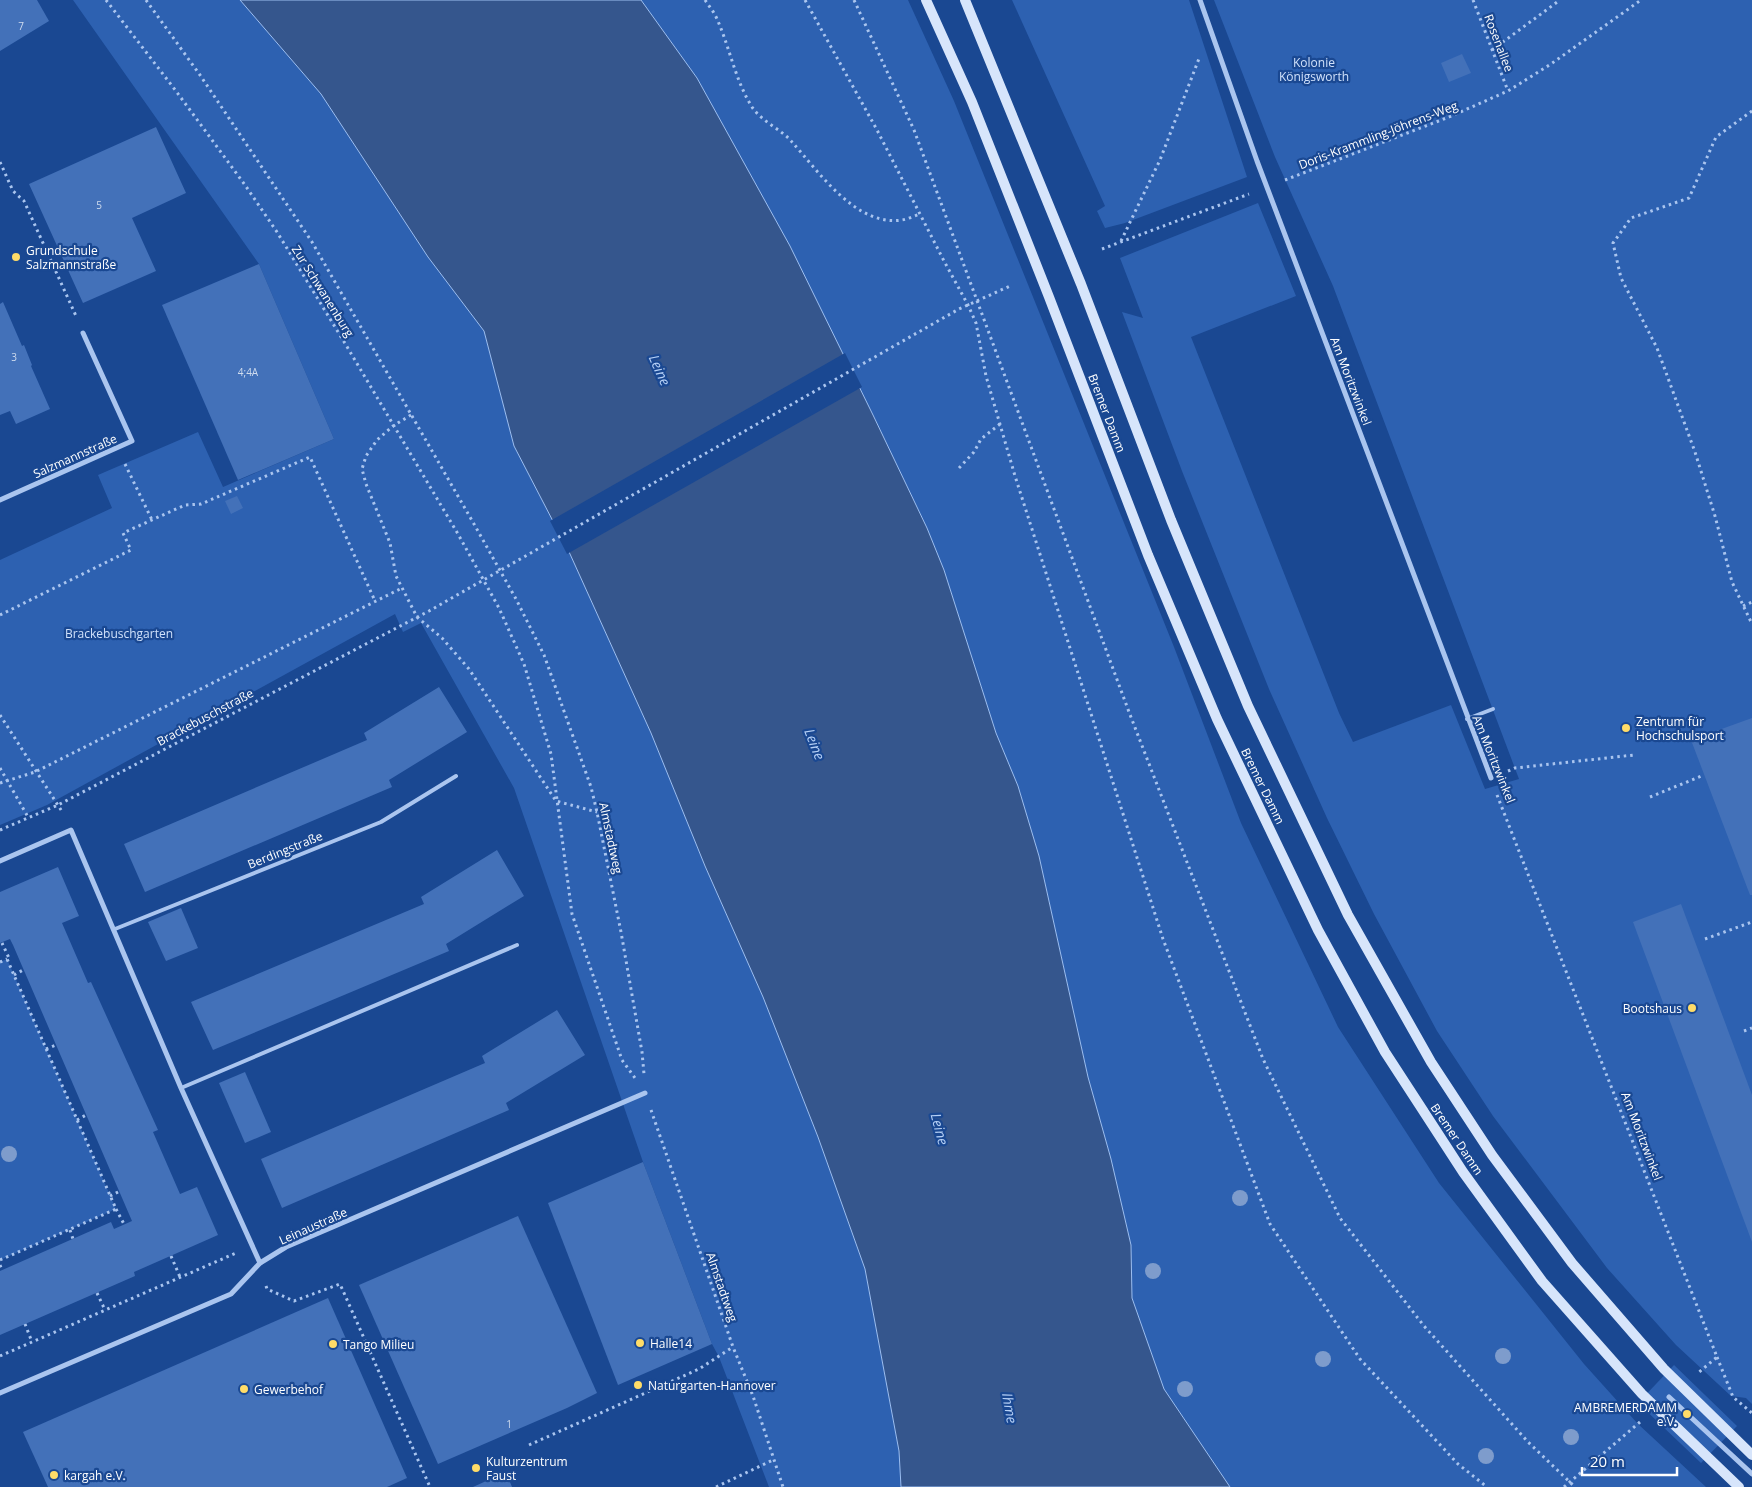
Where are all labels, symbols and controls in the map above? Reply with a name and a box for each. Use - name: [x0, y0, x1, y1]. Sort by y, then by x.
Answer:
- street label: Rosenallee: [1480, 12, 1518, 75]
- house number: 7: [18, 19, 24, 33]
- park label: Kolonie Königsworth: [1279, 54, 1349, 85]
- street label: Doris-Krammling-Jöhrens-Weg: [1296, 97, 1460, 173]
- house number: 5: [96, 198, 102, 212]
- place label: Grundschule Salzmannstraße: [26, 242, 116, 273]
- street label: Zur Schwanenburg: [288, 242, 358, 341]
- marker: Grundschule Salzmannstraße: [10, 251, 22, 263]
- street label: Am Moritzwinkel: [1326, 334, 1376, 428]
- house number: 3: [11, 350, 17, 364]
- water label: Leine: [645, 351, 675, 389]
- house number: 4;4A: [238, 365, 259, 379]
- street label: Bremer Damm: [1084, 371, 1130, 455]
- street label: Salzmannstraße: [30, 430, 120, 482]
- park label: Brackebuschgarten: [65, 625, 173, 642]
- street label: Brackebuschstraße: [154, 684, 257, 750]
- street label: Am Moritzwinkel: [1469, 713, 1519, 805]
- place label: Zentrum für Hochschulsport: [1636, 713, 1724, 744]
- marker: Zentrum für Hochschulsport: [1620, 722, 1632, 734]
- water label: Leine: [800, 726, 830, 762]
- street label: Bremer Damm: [1237, 745, 1289, 827]
- street label: Almstadtweg: [595, 801, 627, 876]
- street label: Berdingstraße: [245, 827, 325, 873]
- place label: Bootshaus: [1623, 1000, 1682, 1017]
- marker: Bootshaus: [1686, 1002, 1698, 1014]
- street label: Am Moritzwinkel: [1617, 1089, 1667, 1183]
- street label: Bremer Damm: [1427, 1100, 1487, 1178]
- water label: Leine: [927, 1111, 953, 1147]
- street label: Leinaustraße: [276, 1203, 350, 1249]
- street label: Almstadtweg: [702, 1250, 742, 1325]
- place label: Halle14: [650, 1335, 692, 1352]
- place label: Tango Milieu: [343, 1336, 414, 1353]
- marker: Halle14: [634, 1337, 646, 1349]
- marker: Tango Milieu: [327, 1338, 339, 1350]
- place label: Naturgarten-Hannover: [648, 1377, 776, 1394]
- marker: Naturgarten-Hannover: [632, 1379, 644, 1391]
- place label: Gewerbehof: [254, 1381, 324, 1398]
- marker: Gewerbehof: [238, 1383, 250, 1395]
- water label: Ihme: [998, 1391, 1022, 1425]
- place label: AMBREMERDAMM e.V.: [1574, 1399, 1677, 1430]
- marker: AMBREMERDAMM e.V.: [1681, 1408, 1693, 1420]
- house number: 1: [506, 1417, 512, 1431]
- scale bar: [1582, 1444, 1677, 1476]
- text: 20 m: [1590, 1451, 1625, 1471]
- place label: Kulturzentrum Faust: [486, 1453, 568, 1484]
- marker: Kulturzentrum Faust: [470, 1462, 482, 1474]
- place label: kargah e.V.: [64, 1467, 126, 1484]
- marker: kargah e.V.: [48, 1469, 60, 1481]

